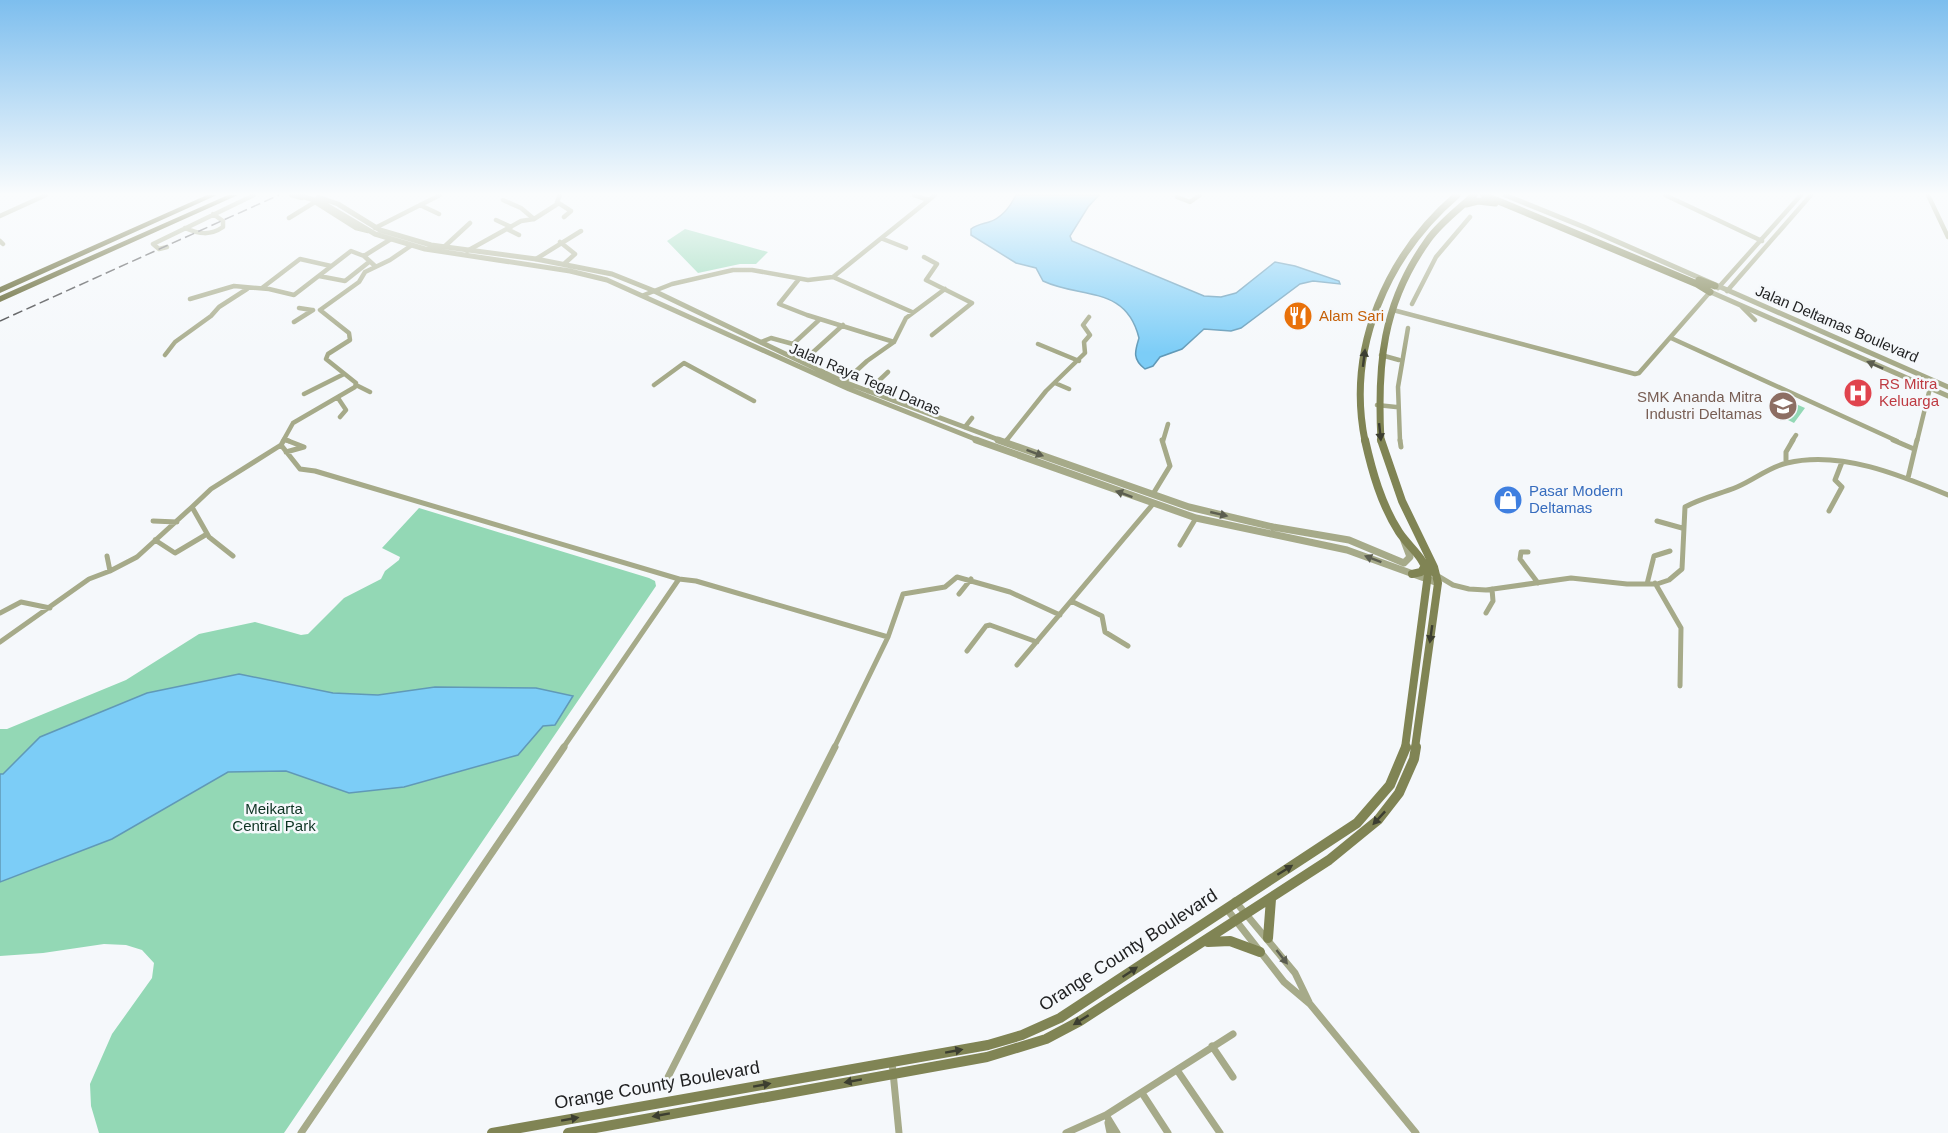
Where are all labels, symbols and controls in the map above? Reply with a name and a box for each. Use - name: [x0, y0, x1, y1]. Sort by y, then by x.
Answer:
- street label: Jalan Deltamas Boulevard: [1753, 282, 1921, 366]
- restaurant icon: Alam Sari: [1282, 300, 1314, 332]
- place label: Alam Sari: [1319, 307, 1384, 324]
- street label: Jalan Raya Tegal Danas: [787, 339, 943, 418]
- one-way arrow: [1360, 349, 1369, 368]
- one-way arrow: [1866, 360, 1884, 369]
- place label: RS Mitra Keluarga: [1879, 375, 1940, 409]
- hospital icon: RS Mitra Keluarga: [1842, 377, 1874, 409]
- place label: SMK Ananda Mitra Industri Deltamas: [1637, 388, 1763, 422]
- school or university icon: SMK Ananda Mitra Industri Deltamas: [1767, 390, 1799, 422]
- one-way arrow: [1375, 423, 1384, 442]
- one-way arrow: [1026, 448, 1044, 458]
- place label: Pasar Modern Deltamas: [1529, 482, 1623, 516]
- shop icon: Pasar Modern Deltamas: [1492, 484, 1524, 516]
- one-way arrow: [1115, 488, 1133, 498]
- one-way arrow: [1210, 510, 1229, 520]
- one-way arrow: [1364, 553, 1382, 563]
- one-way arrow: [1427, 625, 1436, 644]
- park label: Meikarta Central Park: [232, 800, 316, 834]
- one-way arrow: [1372, 810, 1386, 825]
- one-way arrow: [1277, 865, 1293, 876]
- street label: Orange County Boulevard: [1035, 885, 1221, 1015]
- one-way arrow: [1276, 949, 1288, 964]
- one-way arrow: [1121, 966, 1138, 977]
- one-way arrow: [1073, 1015, 1089, 1026]
- one-way arrow: [945, 1046, 964, 1055]
- street label: Orange County Boulevard: [553, 1057, 761, 1113]
- one-way arrow: [844, 1077, 863, 1086]
- one-way arrow: [753, 1080, 772, 1089]
- one-way arrow: [652, 1111, 671, 1120]
- one-way arrow: [561, 1114, 580, 1123]

